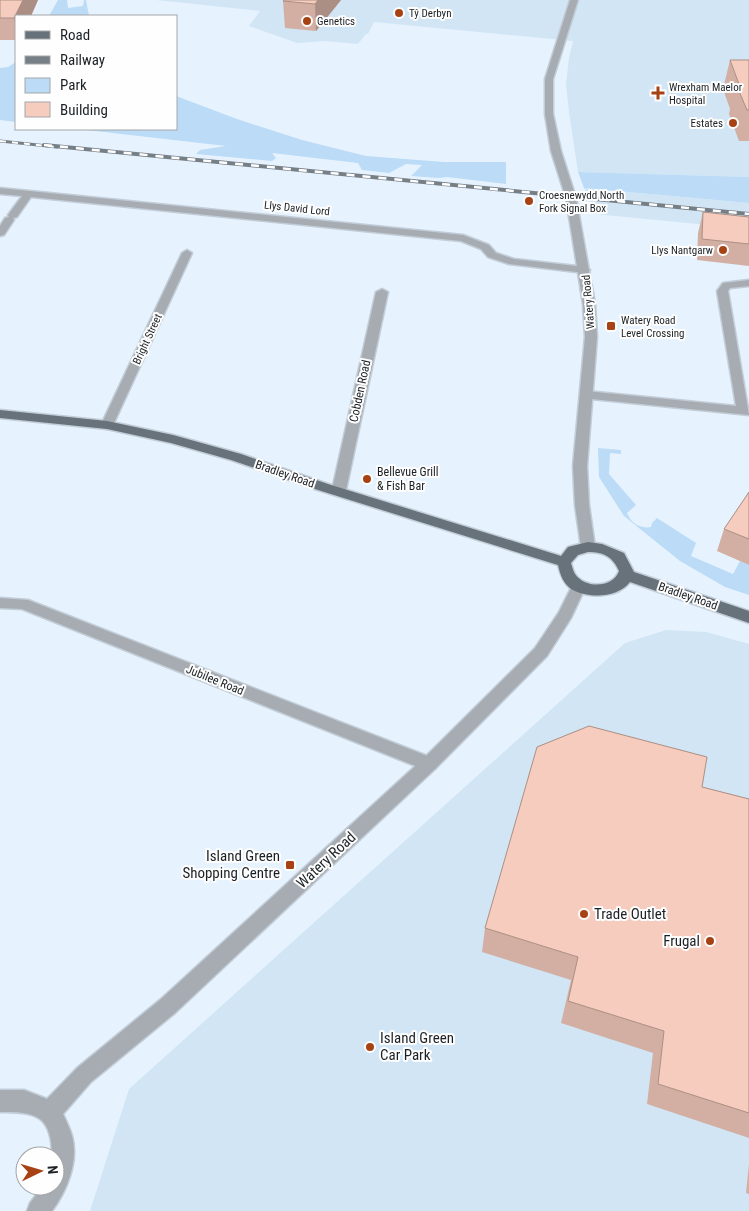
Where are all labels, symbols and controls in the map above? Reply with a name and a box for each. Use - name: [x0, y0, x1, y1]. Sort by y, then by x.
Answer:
- marker: Tŷ Derbyn: [393, 7, 405, 19]
- place label: Tŷ Derbyn: [409, 7, 452, 20]
- legend: [15, 15, 178, 130]
- marker: Genetics: [301, 15, 313, 27]
- place label: Genetics: [317, 15, 355, 28]
- text: Road: [60, 26, 90, 44]
- text: Railway: [60, 51, 105, 69]
- text: Park: [60, 76, 87, 94]
- place label: Wrexham Maelor Hospital: [669, 81, 743, 107]
- marker: Wrexham Maelor Hospital: [651, 86, 665, 100]
- text: Building: [60, 101, 108, 119]
- place label: Estates: [691, 117, 723, 130]
- marker: Estates: [727, 117, 739, 129]
- place label: Croesnewydd North Fork Signal Box: [539, 189, 624, 215]
- marker: Croesnewydd North Fork Signal Box: [523, 195, 535, 207]
- street label: Llys David Lord: [263, 199, 330, 218]
- place label: Llys Nantgarw: [651, 244, 713, 257]
- marker: Llys Nantgarw: [717, 244, 729, 256]
- street label: Watery Road: [580, 274, 597, 330]
- street label: Bright Street: [130, 312, 165, 367]
- place label: Watery Road Level Crossing: [621, 314, 684, 340]
- marker: Watery Road Level Crossing: [605, 320, 617, 332]
- street label: Cobden Road: [347, 359, 373, 423]
- street label: Bradley Road: [253, 457, 317, 491]
- place label: Bellevue Grill & Fish Bar: [377, 465, 439, 493]
- marker: Bellevue Grill & Fish Bar: [361, 473, 373, 485]
- street label: Bradley Road: [656, 579, 720, 613]
- street label: Jubilee Road: [184, 662, 246, 698]
- street label: Watery Road: [293, 828, 359, 892]
- place label: Island Green Shopping Centre: [182, 847, 280, 882]
- marker: Island Green Shopping Centre: [284, 859, 296, 871]
- place label: Trade Outlet: [594, 905, 666, 923]
- marker: Trade Outlet: [578, 908, 590, 920]
- place label: Frugal: [663, 932, 700, 950]
- marker: Frugal: [704, 935, 716, 947]
- place label: Island Green Car Park: [380, 1029, 454, 1064]
- marker: Island Green Car Park: [364, 1041, 376, 1053]
- north arrow: [15, 1146, 65, 1196]
- text: N: [45, 1165, 61, 1175]

